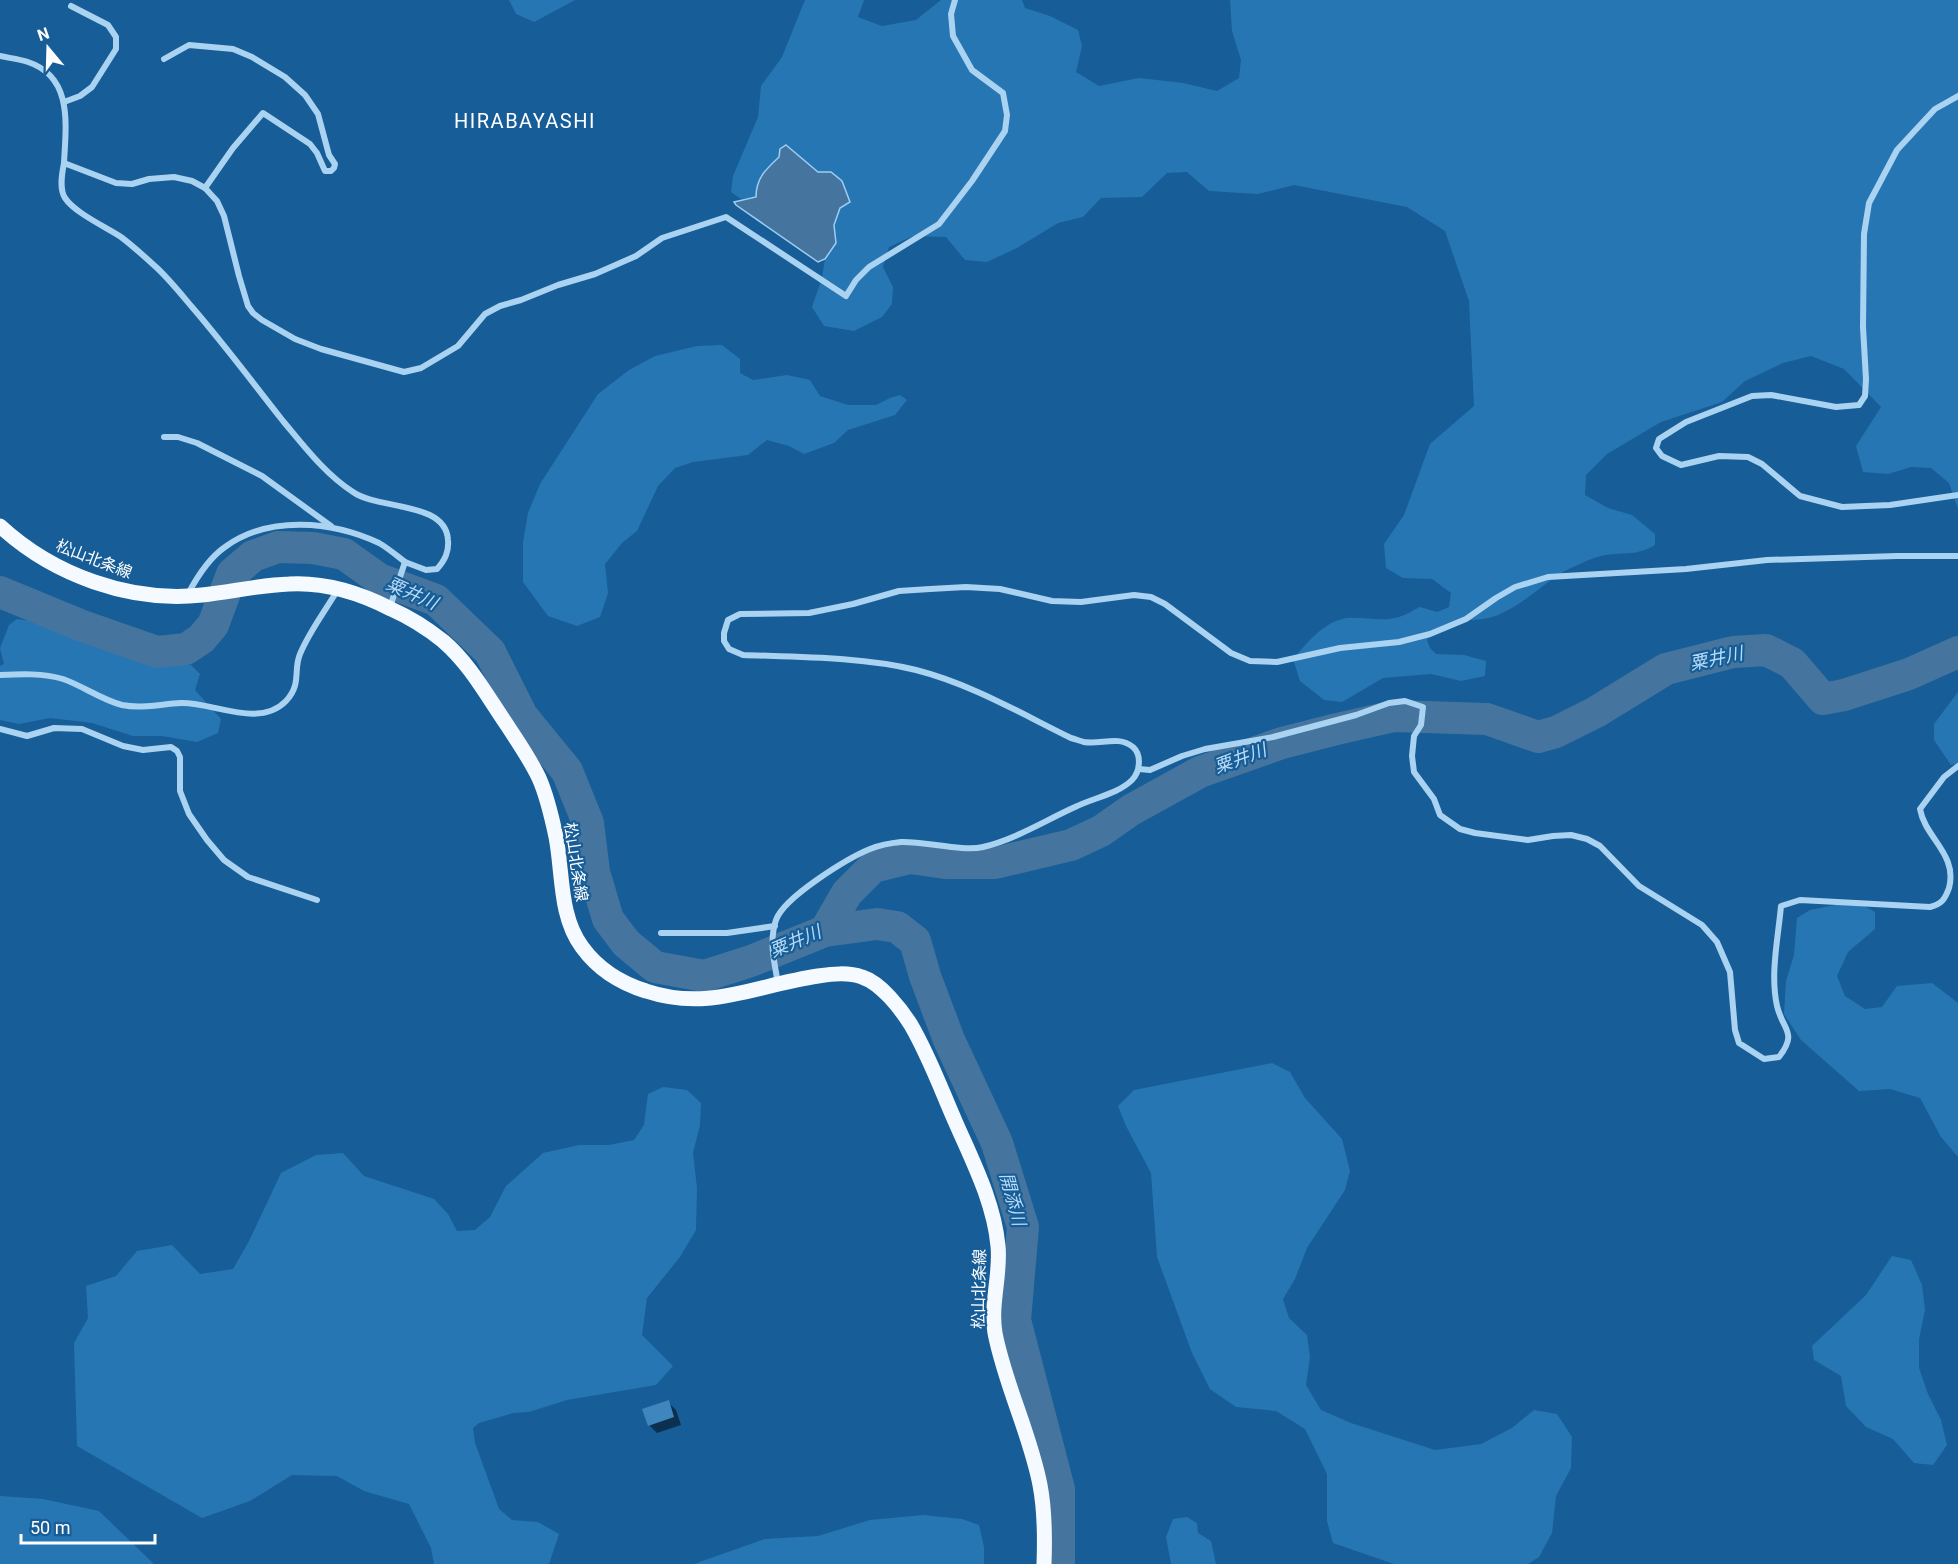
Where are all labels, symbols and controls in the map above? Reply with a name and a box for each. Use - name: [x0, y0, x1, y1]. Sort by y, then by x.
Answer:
- north arrow: [18, 18, 78, 78]
- text: N: [35, 23, 52, 45]
- district label: HIRABAYASHI: [454, 109, 596, 133]
- street label: 松山北条線: [53, 536, 135, 582]
- water label: 粟井川: [383, 572, 443, 614]
- water label: 粟井川: [1687, 642, 1747, 674]
- water label: 粟井川: [1211, 738, 1271, 777]
- street label: 松山北条線: [560, 821, 592, 903]
- water label: 粟井川: [766, 920, 826, 961]
- water label: 開添川: [996, 1170, 1031, 1230]
- street label: 松山北条線: [969, 1249, 989, 1329]
- scale bar: [21, 1507, 154, 1545]
- text: 50 m: [30, 1517, 70, 1538]

